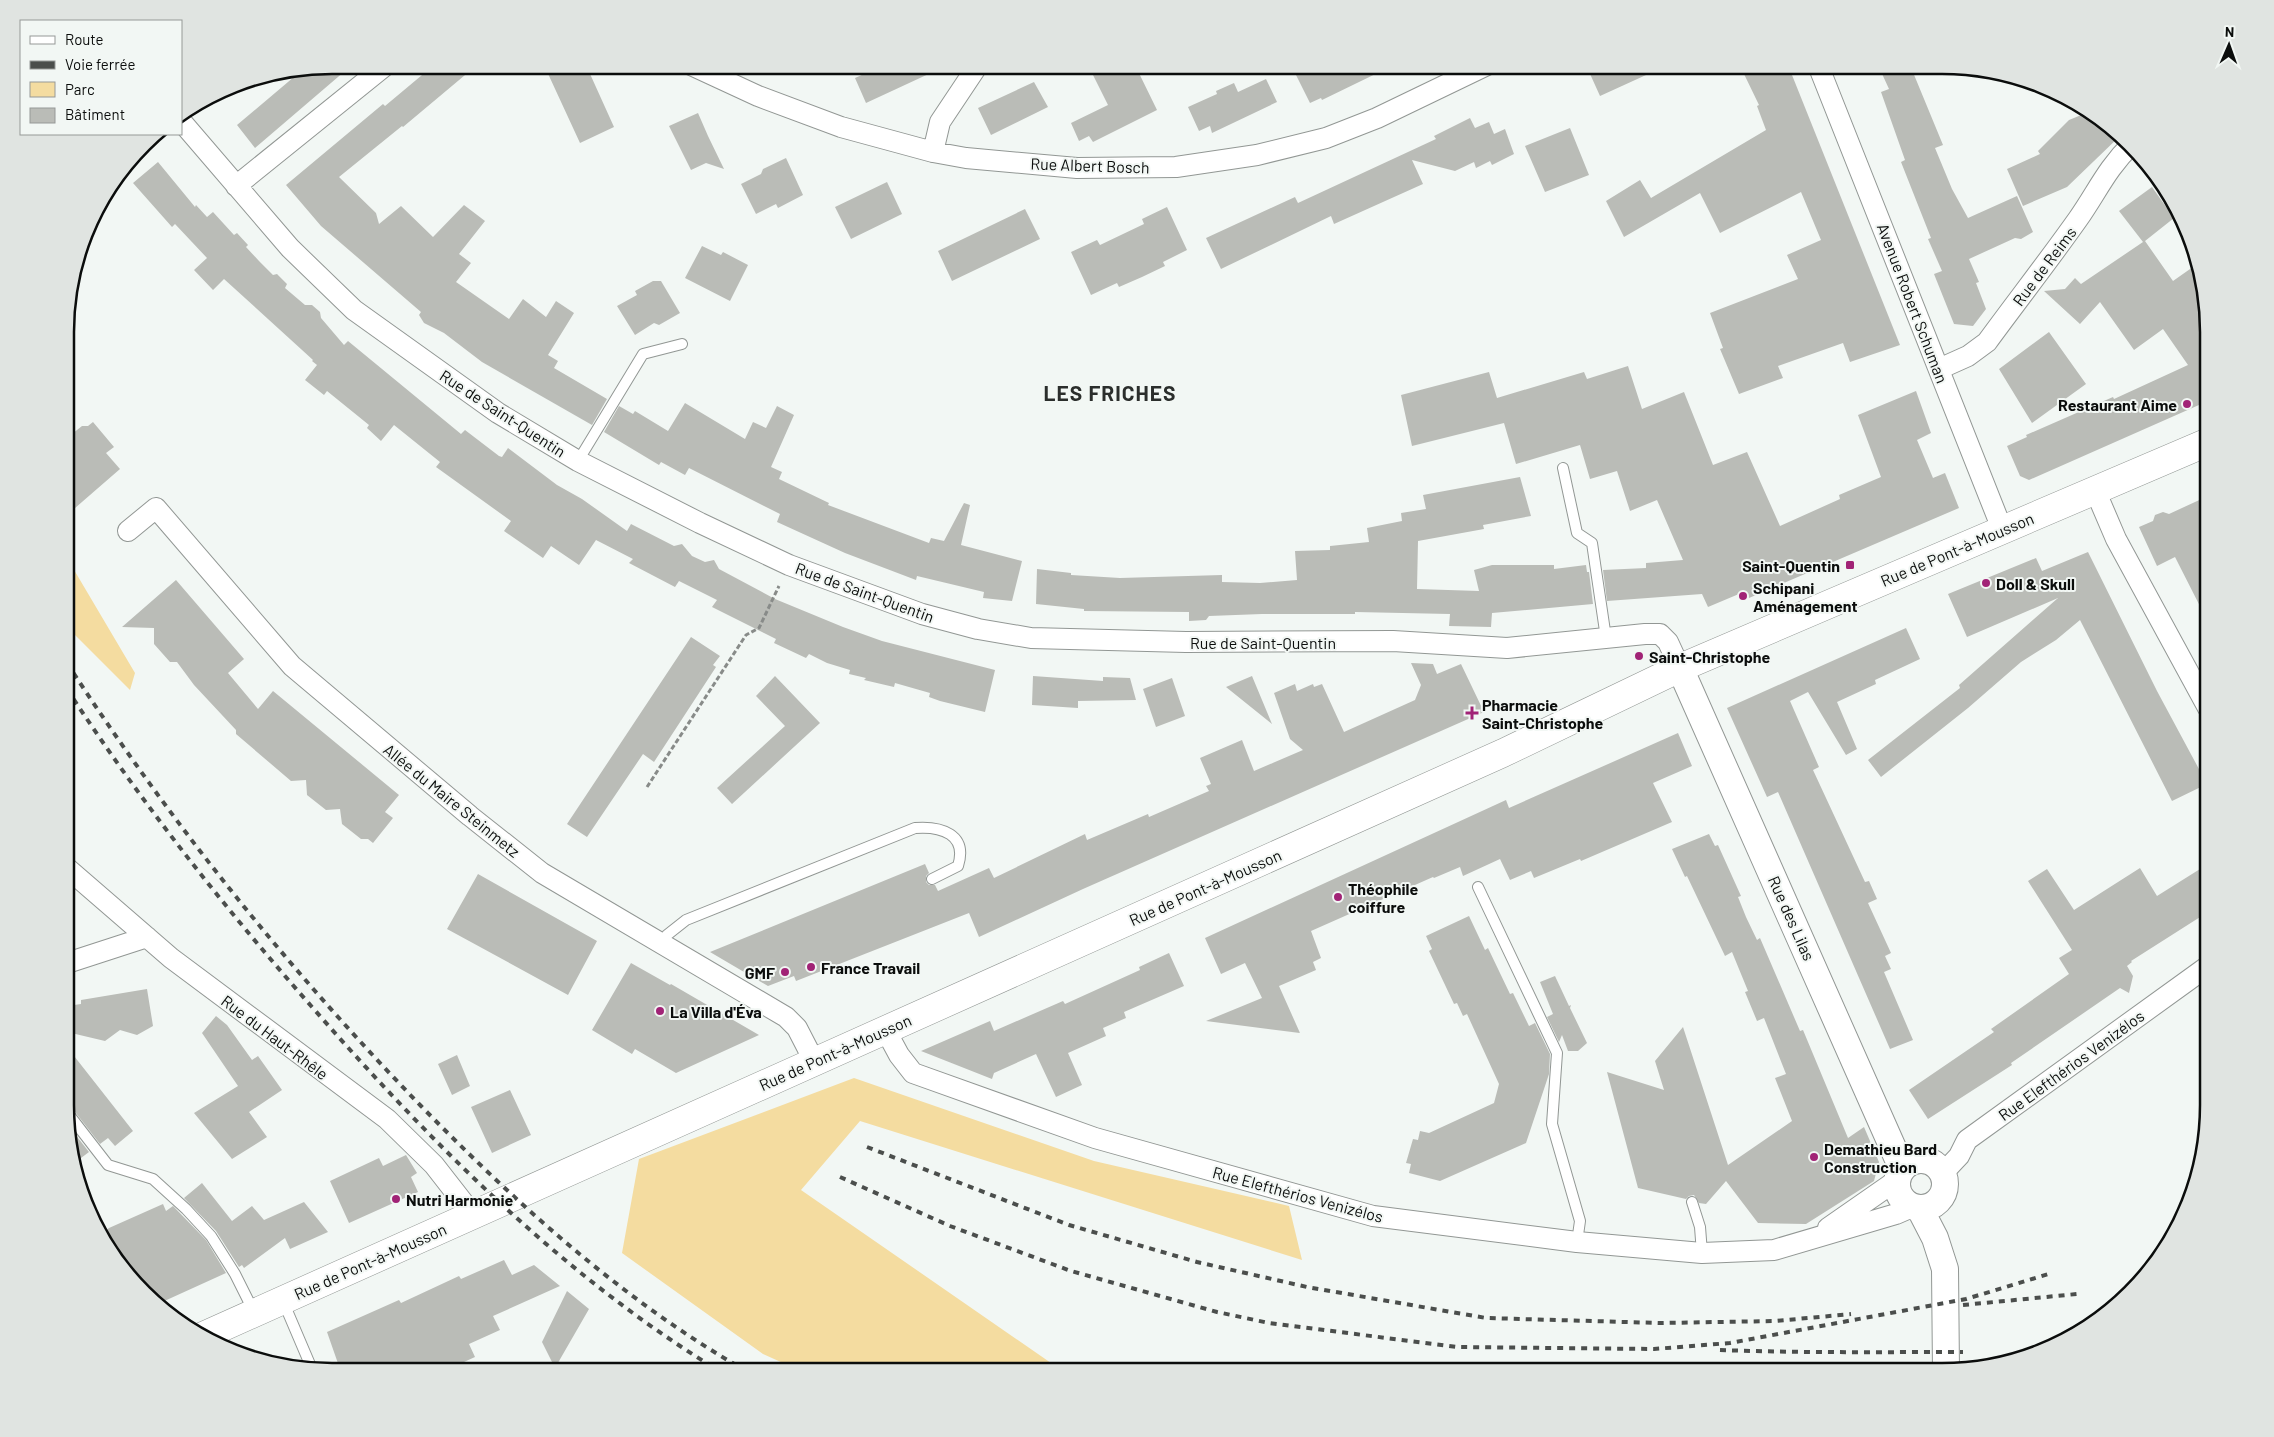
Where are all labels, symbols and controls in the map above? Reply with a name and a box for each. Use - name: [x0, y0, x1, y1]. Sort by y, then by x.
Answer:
- legend: [20, 20, 182, 135]
- north arrow: [2204, 20, 2254, 70]
- text: N: [2225, 23, 2234, 40]
- text: Route: [65, 30, 104, 48]
- text: Voie ferrée: [65, 55, 136, 73]
- text: Parc: [65, 80, 95, 98]
- text: Bâtiment: [65, 105, 125, 123]
- street label: Rue Albert Bosch: [1030, 153, 1150, 177]
- street label: Avenue Robert Schuman: [1874, 220, 1952, 386]
- street label: Rue de Reims: [2008, 223, 2080, 309]
- street label: Rue de Saint-Quentin: [437, 365, 569, 461]
- district label: LES FRICHES: [1044, 380, 1176, 405]
- place label: Restaurant Aime: [2058, 395, 2177, 414]
- marker: Restaurant Aime: [2181, 398, 2193, 410]
- street label: Rue de Pont-à-Mousson: [1878, 508, 2036, 590]
- place label: Saint-Quentin: [1742, 556, 1840, 575]
- street label: Rue de Saint-Quentin: [793, 558, 937, 626]
- marker: Saint-Quentin: [1844, 559, 1856, 571]
- place label: Doll & Skull: [1996, 574, 2075, 593]
- marker: Doll & Skull: [1980, 577, 1992, 589]
- place label: Schipani Aménagement: [1753, 578, 1857, 615]
- marker: Schipani Aménagement: [1737, 590, 1749, 602]
- street label: Rue de Saint-Quentin: [1190, 633, 1336, 652]
- place label: Saint-Christophe: [1649, 647, 1771, 666]
- marker: Saint-Christophe: [1633, 650, 1645, 662]
- place label: Pharmacie Saint-Christophe: [1482, 695, 1604, 732]
- marker: Pharmacie Saint-Christophe: [1466, 707, 1478, 719]
- street label: Allée du Maire Steinmetz: [380, 739, 524, 861]
- street label: Rue de Pont-à-Mousson: [1126, 845, 1284, 929]
- street label: Rue des Lilas: [1765, 873, 1819, 963]
- place label: Théophile coiffure: [1348, 879, 1418, 916]
- marker: Théophile coiffure: [1332, 891, 1344, 903]
- place label: France Travail: [821, 958, 920, 977]
- marker: France Travail: [805, 961, 817, 973]
- place label: GMF: [745, 963, 775, 982]
- marker: GMF: [779, 966, 791, 978]
- street label: Rue du Haut-Rhêle: [218, 991, 332, 1083]
- place label: La Villa d'Éva: [670, 1002, 762, 1021]
- marker: La Villa d'Éva: [654, 1005, 666, 1017]
- street label: Rue Elefthérios Venizélos: [1994, 1006, 2148, 1124]
- street label: Rue de Pont-à-Mousson: [756, 1010, 914, 1094]
- place label: Demathieu Bard Construction: [1824, 1139, 1937, 1176]
- marker: Demathieu Bard Construction: [1808, 1151, 1820, 1163]
- street label: Rue Elefthérios Venizélos: [1211, 1162, 1385, 1226]
- place label: Nutri Harmonie: [406, 1190, 514, 1209]
- marker: Nutri Harmonie: [390, 1193, 402, 1205]
- street label: Rue de Pont-à-Mousson: [291, 1219, 449, 1303]

